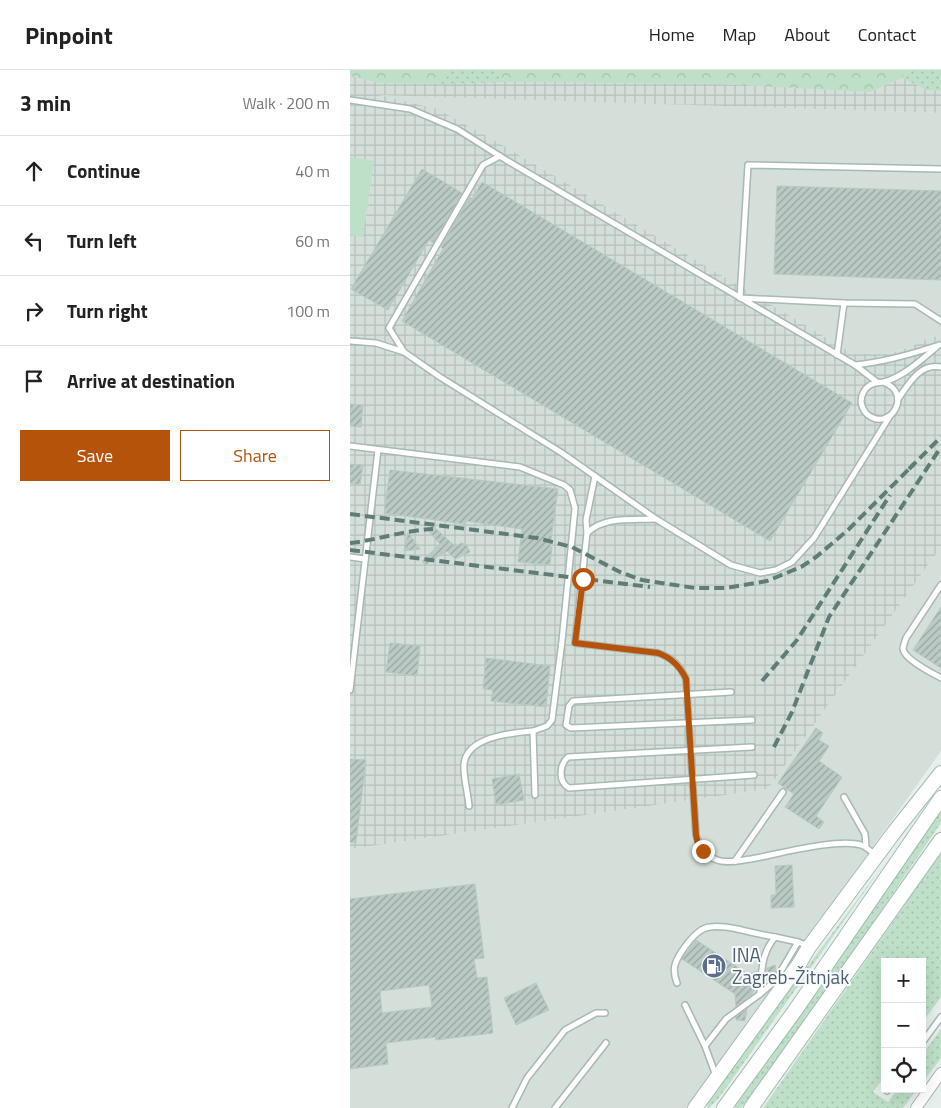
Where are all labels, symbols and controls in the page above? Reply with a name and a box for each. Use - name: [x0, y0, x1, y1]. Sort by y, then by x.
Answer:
- text: Pinpoint: [25, 17, 113, 53]
- text: Home: [649, 21, 695, 48]
- text: Map: [723, 21, 756, 48]
- text: About: [784, 21, 830, 48]
- text: Contact: [858, 21, 916, 48]
- text: 3 min: [20, 87, 71, 119]
- text: Walk · 200 m: [242, 91, 330, 115]
- text: Continue: [67, 156, 140, 185]
- icon: ahead: [20, 157, 48, 185]
- text: 40 m: [295, 159, 330, 183]
- text: Turn left: [67, 226, 137, 255]
- icon: left: [20, 227, 48, 255]
- text: 60 m: [295, 229, 330, 253]
- text: Turn right: [67, 296, 148, 325]
- icon: right: [20, 297, 48, 325]
- text: 100 m: [286, 299, 330, 323]
- text: Arrive at destination: [67, 366, 235, 395]
- icon: arrive: [20, 367, 48, 395]
- button: Save: [20, 430, 170, 481]
- button: Share: [180, 430, 330, 481]
- route start: [572, 568, 595, 591]
- route end: [692, 840, 715, 863]
- place label: INA Zagreb-Žitnjak: [732, 940, 849, 991]
- fuel station icon: INA Zagreb-Žitnjak: [701, 953, 727, 979]
- map controls: [881, 958, 926, 1093]
- button: +: [881, 958, 926, 1003]
- button: −: [881, 1003, 926, 1048]
- button: locate: [881, 1048, 926, 1093]

